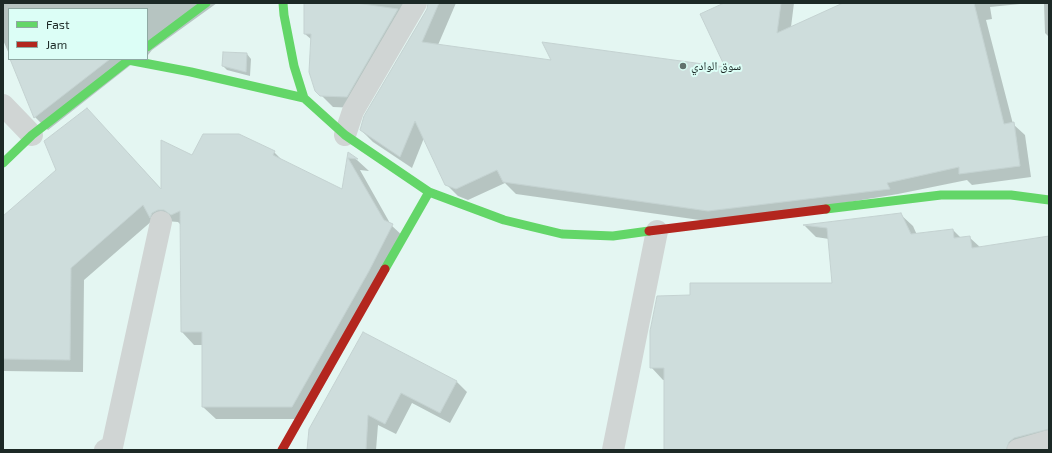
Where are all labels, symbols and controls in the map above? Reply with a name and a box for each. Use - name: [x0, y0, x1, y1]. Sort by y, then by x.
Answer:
- legend: [8, 8, 148, 60]
- text: Fast: [46, 17, 69, 31]
- text: Jam: [46, 37, 67, 51]
- place label: سوق الوادي: [691, 59, 741, 73]
- marker: سوق الوادي: [678, 61, 688, 71]

